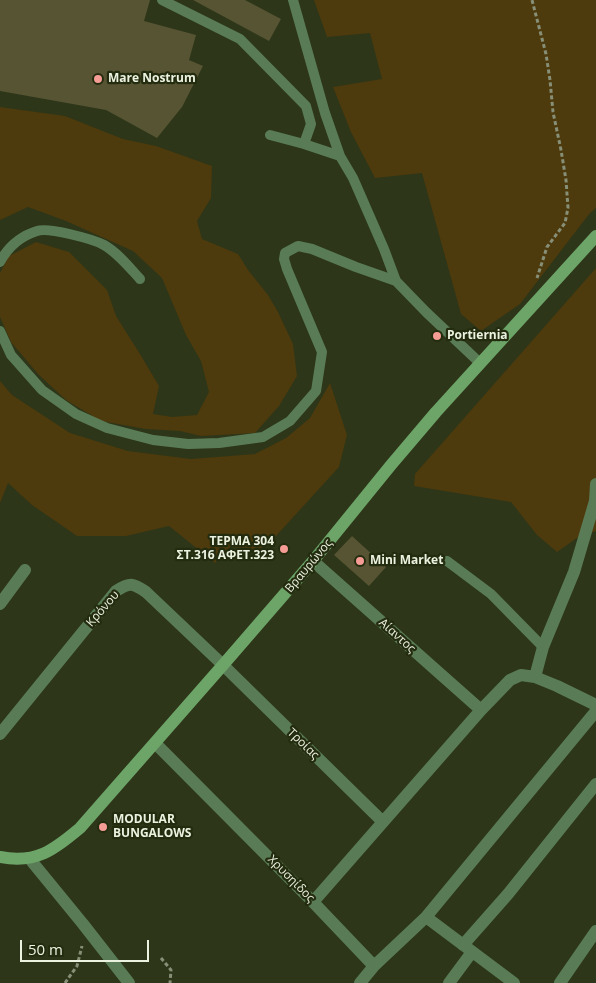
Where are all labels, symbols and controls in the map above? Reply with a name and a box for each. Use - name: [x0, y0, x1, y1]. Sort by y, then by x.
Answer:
- place label: Mare Nostrum: [108, 72, 196, 86]
- marker: Mare Nostrum: [92, 73, 104, 85]
- place label: Portiernia: [447, 329, 508, 343]
- marker: Portiernia: [431, 330, 443, 342]
- place label: ΤΕΡΜΑ 304 ΣΤ.316 ΑΦΕΤ.323: [177, 535, 274, 563]
- street label: Βραυρώνος: [282, 536, 336, 596]
- marker: ΤΕΡΜΑ 304 ΣΤ.316 ΑΦΕΤ.323: [278, 543, 290, 555]
- place label: Mini Market: [370, 554, 443, 568]
- marker: Mini Market: [354, 555, 366, 567]
- street label: Κρόνου: [84, 588, 122, 630]
- street label: Αίαντος: [376, 616, 418, 656]
- street label: Τροίας: [284, 726, 322, 762]
- place label: MODULAR BUNGALOWS: [113, 813, 191, 841]
- marker: MODULAR BUNGALOWS: [97, 821, 109, 833]
- street label: Χρυσηίδος: [265, 853, 317, 905]
- scale bar: [22, 930, 151, 962]
- text: 50 m: [28, 939, 63, 959]

